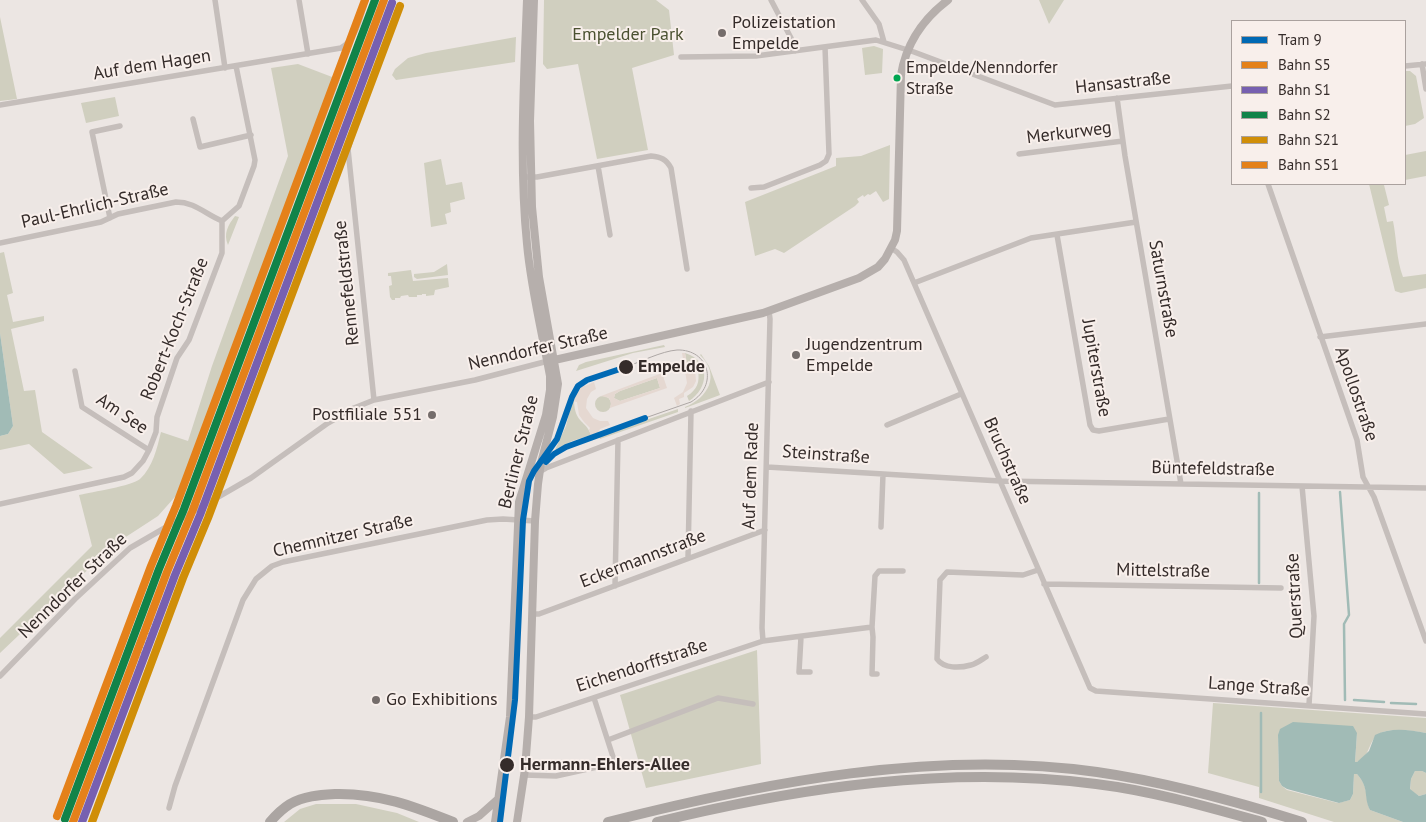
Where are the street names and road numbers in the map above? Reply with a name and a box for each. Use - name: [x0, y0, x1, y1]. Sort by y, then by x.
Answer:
- street label: Auf dem Hagen: [92, 45, 212, 85]
- street label: Hansastraße: [1074, 67, 1172, 99]
- street label: Merkurweg: [1025, 117, 1113, 149]
- street label: Paul-Ehrlich-Straße: [19, 179, 171, 233]
- street label: Rennefeldstraße: [330, 219, 364, 347]
- street label: Saturnstraße: [1144, 238, 1182, 340]
- street label: Robert-Koch-Straße: [137, 255, 213, 403]
- street label: Jupiterstraße: [1077, 317, 1115, 419]
- street label: Nenndorfer Straße: [466, 322, 610, 376]
- street label: Apollostraße: [1330, 344, 1382, 444]
- street label: Am See: [92, 389, 152, 439]
- street label: Berliner Straße: [494, 393, 544, 511]
- street label: Bruchstraße: [978, 414, 1036, 508]
- street label: Auf dem Rade: [738, 422, 764, 530]
- street label: Steinstraße: [781, 441, 871, 469]
- street label: Büntefeldstraße: [1151, 457, 1275, 481]
- street label: Chemnitzer Straße: [271, 509, 415, 563]
- street label: Eckermannstraße: [577, 525, 709, 593]
- street label: Nenndorfer Straße: [14, 529, 132, 643]
- street label: Querstraße: [1282, 553, 1308, 639]
- street label: Mittelstraße: [1116, 559, 1210, 583]
- street label: Eichendorffstraße: [574, 635, 710, 697]
- street label: Lange Straße: [1207, 673, 1311, 701]

